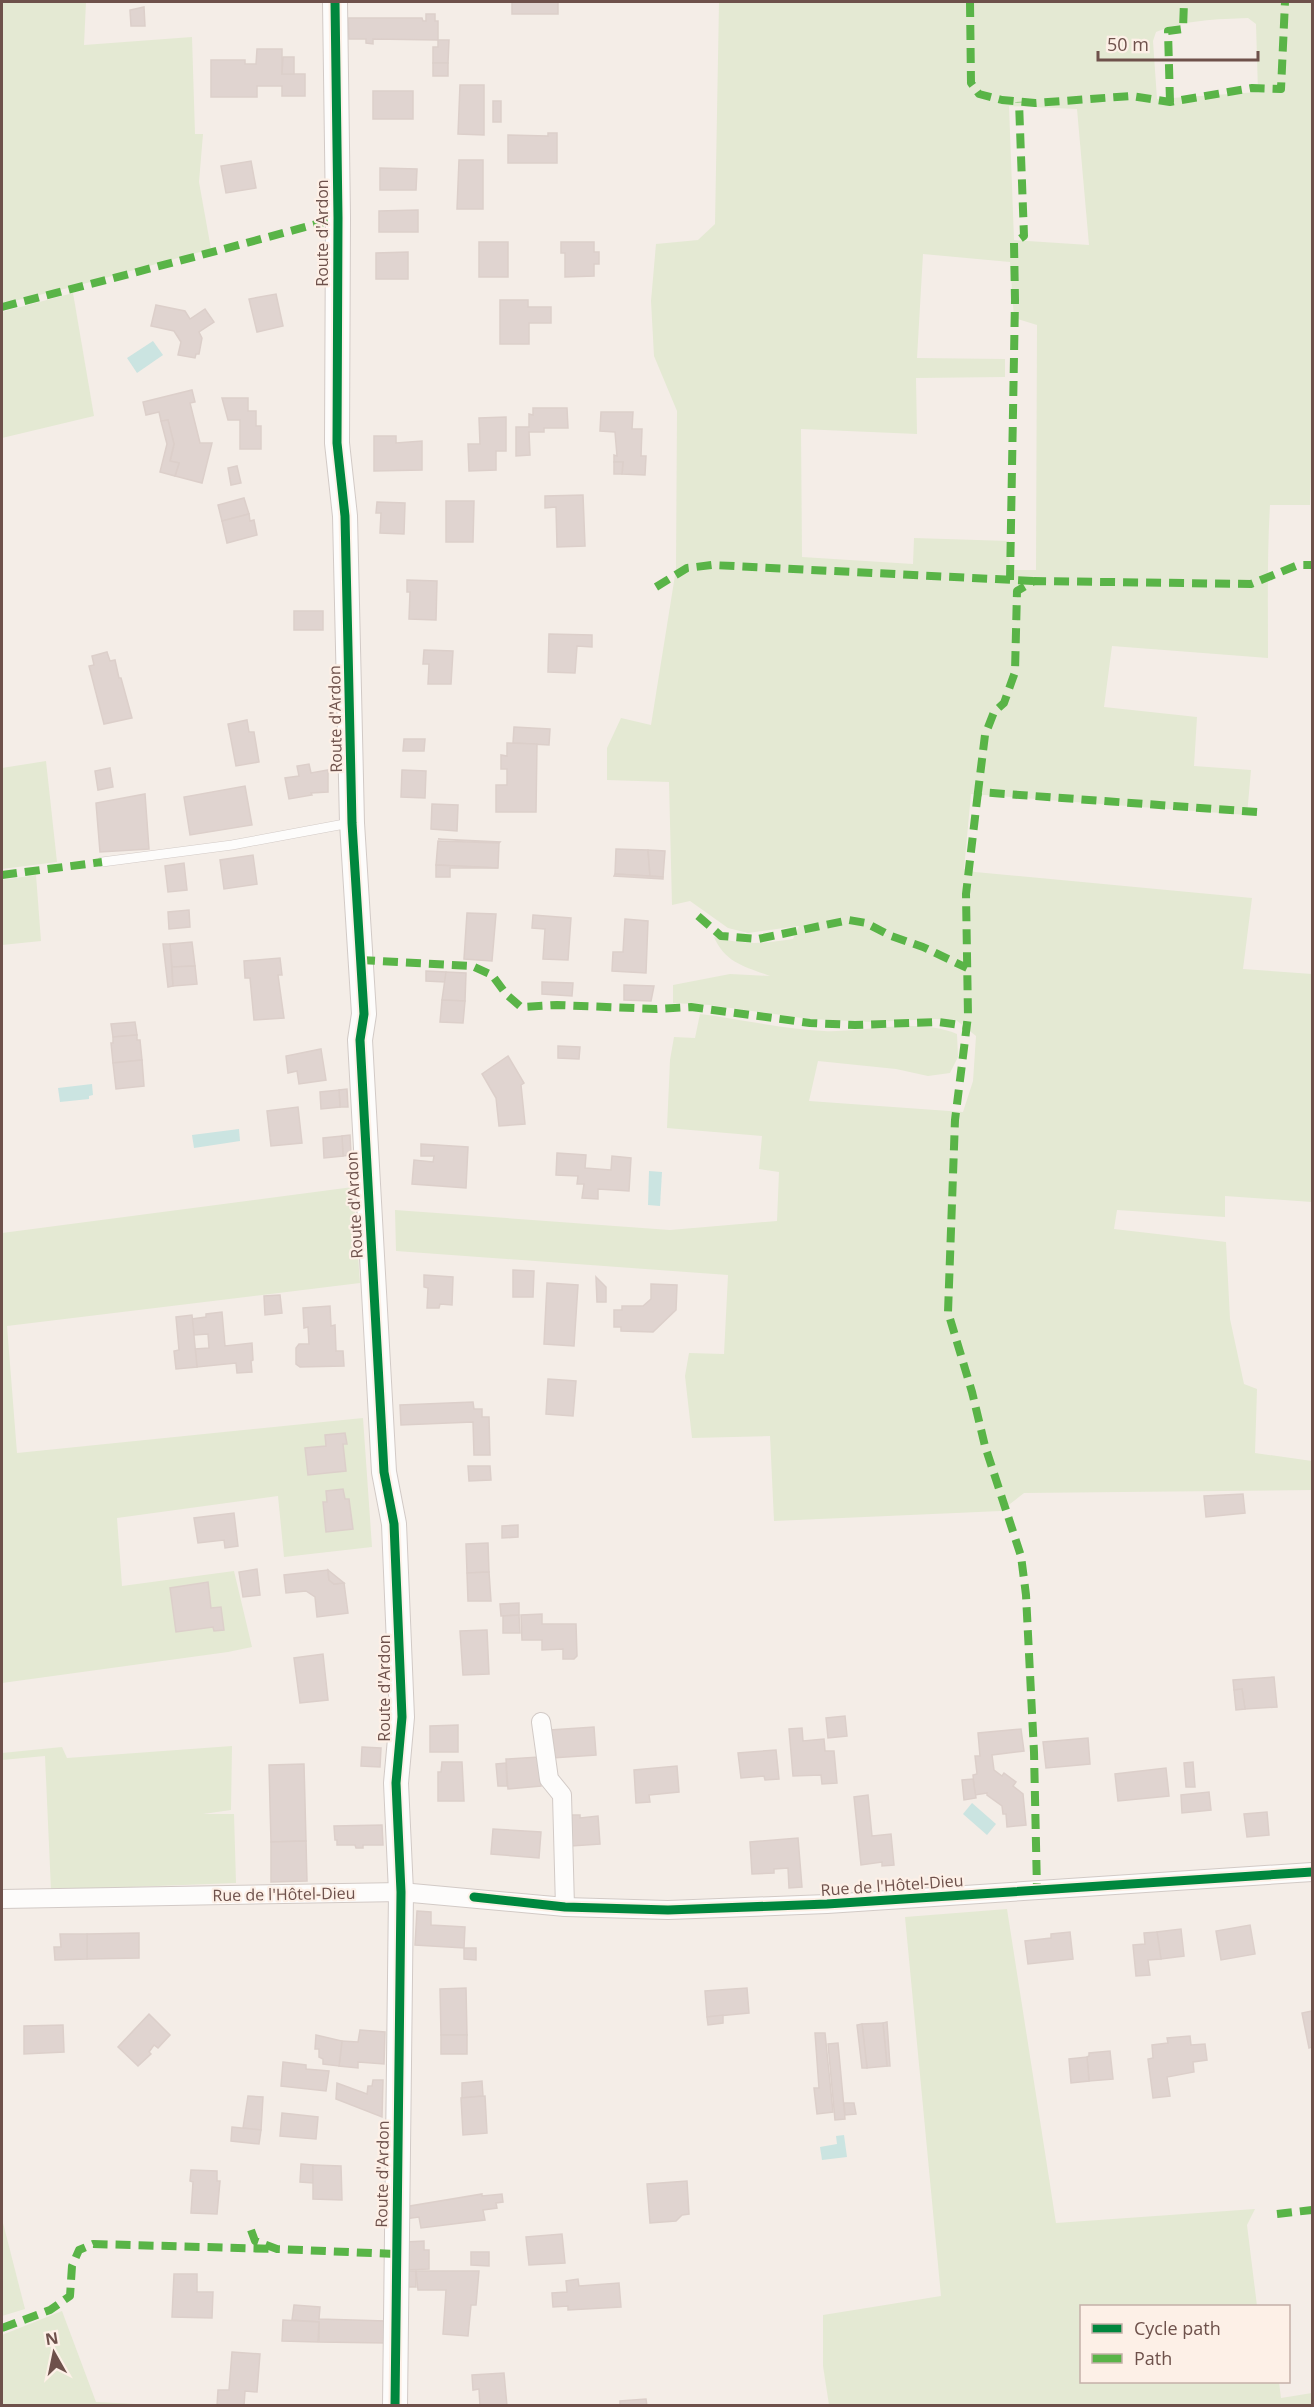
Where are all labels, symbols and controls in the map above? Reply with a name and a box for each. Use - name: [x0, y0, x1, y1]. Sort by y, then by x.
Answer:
- scale bar: [1098, 24, 1258, 62]
- text: 50 m: [1107, 32, 1149, 56]
- street label: Route d'Ardon: [311, 179, 333, 287]
- street label: Route d'Ardon: [323, 665, 347, 773]
- street label: Route d'Ardon: [340, 1151, 368, 1259]
- street label: Route d'Ardon: [373, 1634, 395, 1742]
- street label: Rue de l'Hôtel-Dieu: [820, 1869, 964, 1901]
- street label: Rue de l'Hôtel-Dieu: [212, 1882, 356, 1906]
- street label: Route d'Ardon: [370, 2120, 394, 2228]
- legend: [1080, 2305, 1290, 2383]
- text: Cycle path: [1134, 2316, 1221, 2340]
- north arrow: [24, 2323, 84, 2383]
- text: N: [44, 2326, 60, 2350]
- text: Path: [1134, 2346, 1172, 2370]

